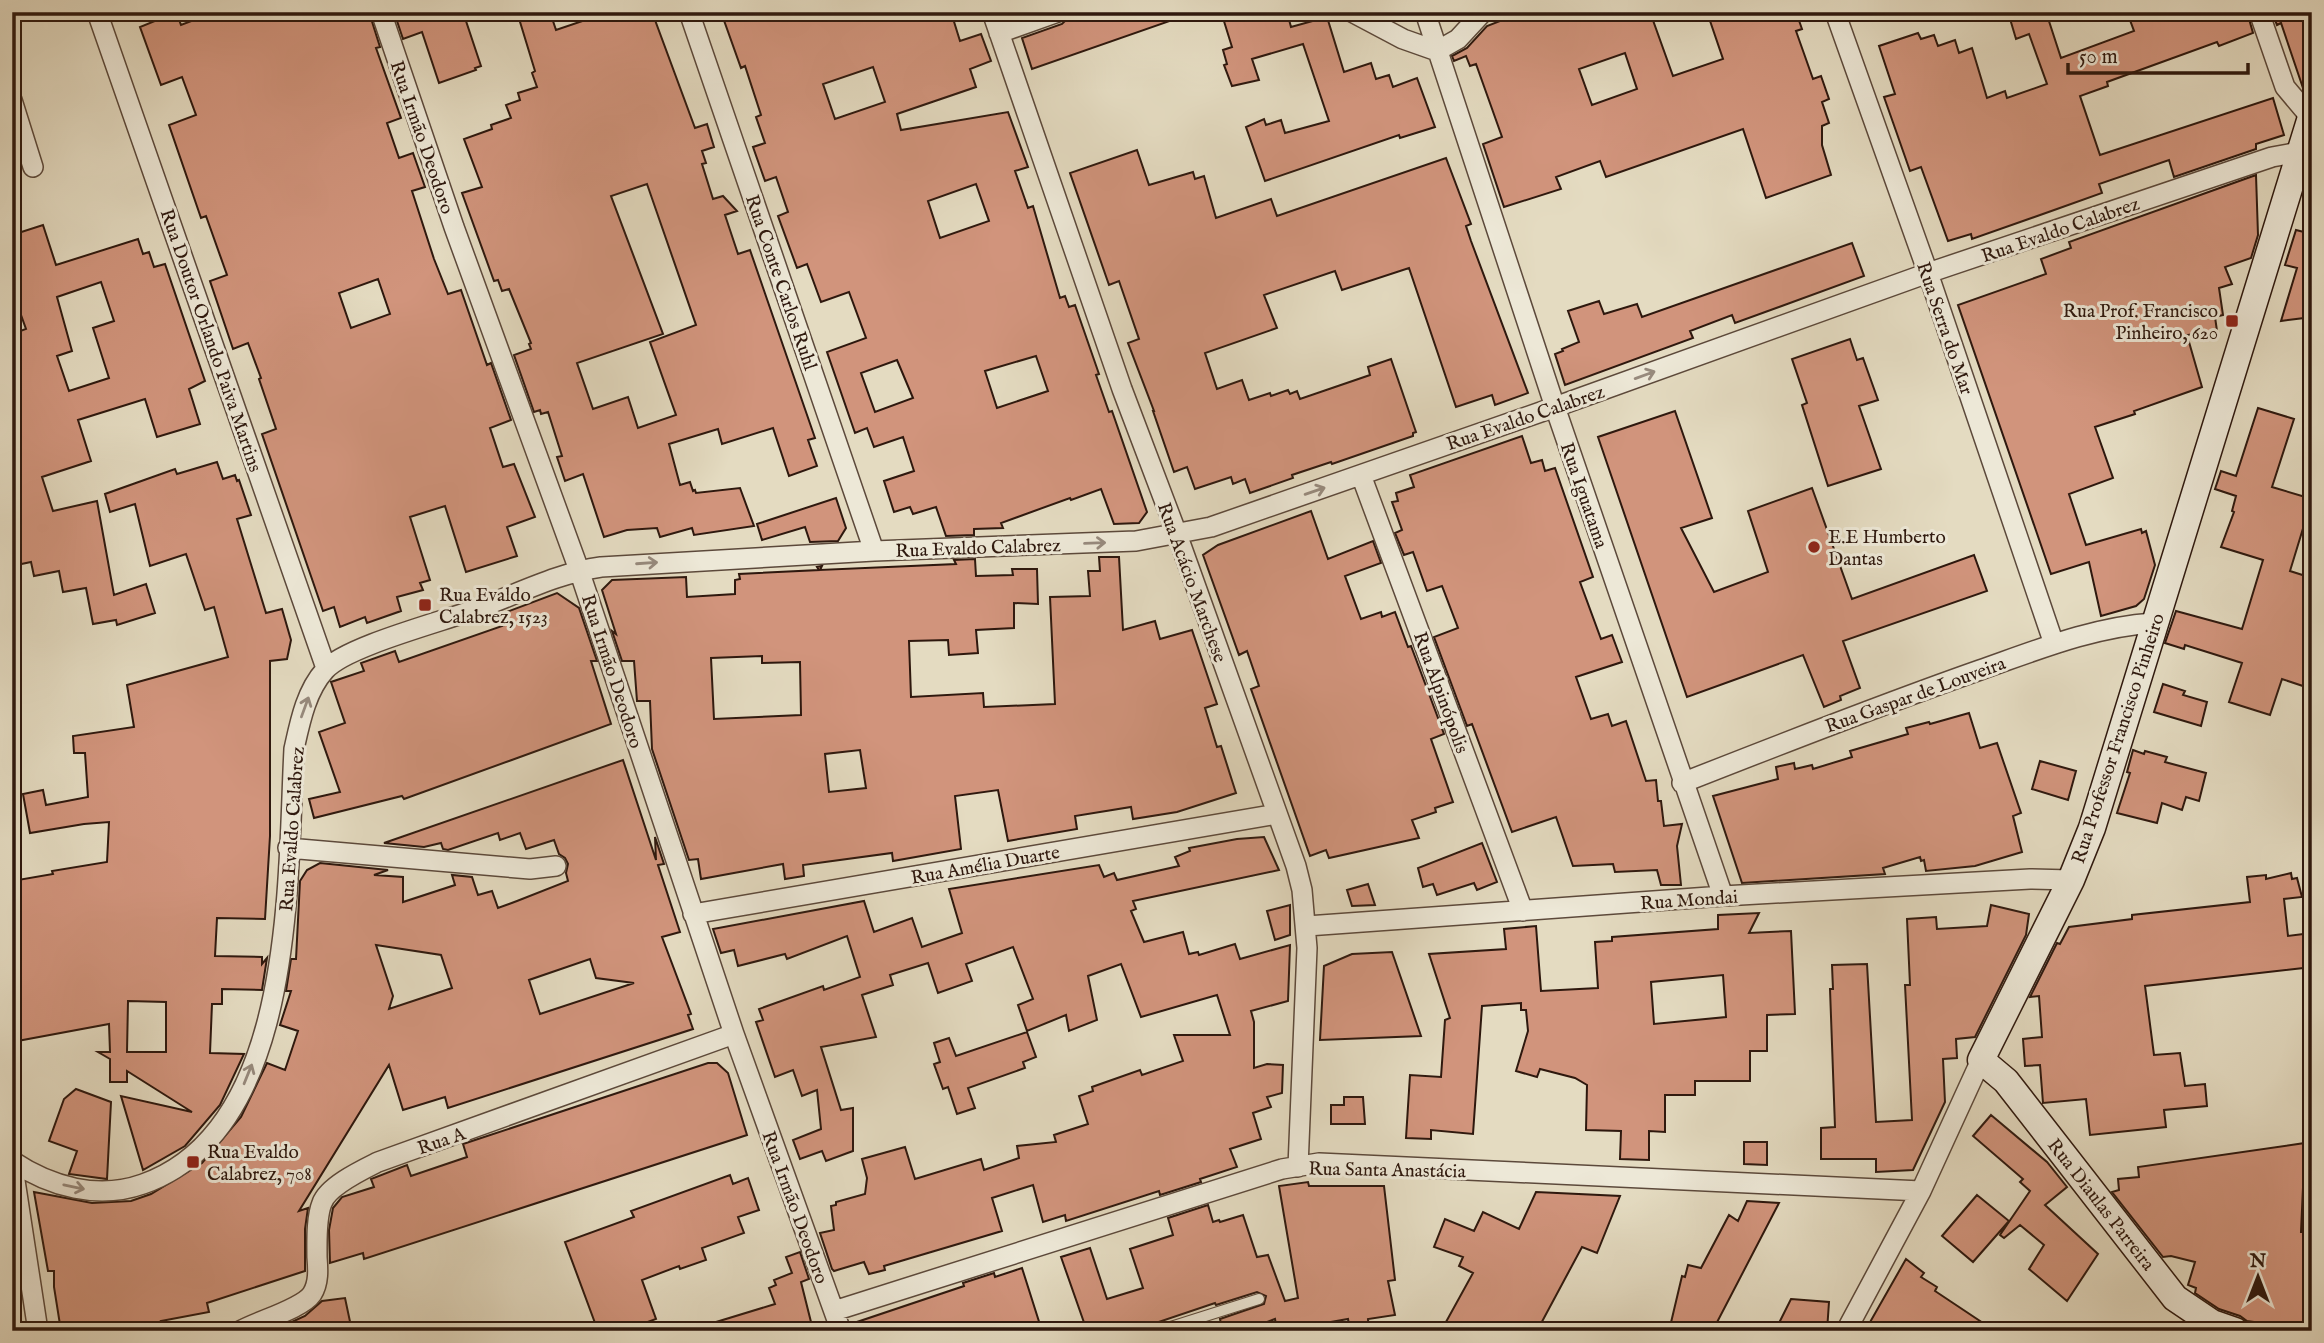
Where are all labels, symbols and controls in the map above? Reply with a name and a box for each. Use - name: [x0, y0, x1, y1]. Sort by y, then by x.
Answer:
- scale bar: [2068, 32, 2249, 76]
- text: 50 m: [2079, 44, 2118, 71]
- street label: Rua Irmão Deodoro: [384, 58, 459, 218]
- street label: Rua Conte Carlos Ruhl: [739, 192, 822, 374]
- street label: Rua Evaldo Calabrez: [1978, 193, 2143, 269]
- street label: Rua Doutor Orlando Paiva Martins: [154, 206, 266, 475]
- street label: Rua Serra do Mar: [1910, 259, 1978, 398]
- place label: Rua Prof. Francisco Pinheiro, 620: [2063, 300, 2218, 346]
- marker: Rua Prof. Francisco Pinheiro, 620: [2224, 313, 2240, 329]
- one-way arrow: [1634, 368, 1656, 381]
- street label: Rua Evaldo Calabrez: [1443, 381, 1608, 457]
- street label: Rua Iguatama: [1554, 439, 1613, 553]
- one-way arrow: [1303, 484, 1325, 496]
- street label: Rua Acácio Marchese: [1151, 499, 1231, 666]
- place label: E.E Humberto Dantas: [1828, 526, 1946, 572]
- street label: Rua Evaldo Calabrez: [895, 534, 1061, 564]
- one-way arrow: [1083, 536, 1106, 549]
- marker: E.E Humberto Dantas: [1806, 539, 1822, 555]
- one-way arrow: [635, 556, 658, 569]
- place label: Rua Evaldo Calabrez, 1523: [439, 584, 548, 630]
- street label: Rua Irmão Deodoro: [575, 591, 647, 752]
- marker: Rua Evaldo Calabrez, 1523: [417, 597, 433, 613]
- street label: Rua Professor Francisco Pinheiro: [2067, 610, 2171, 867]
- street label: Rua Alpinópolis: [1407, 629, 1473, 757]
- street label: Rua Gaspar de Louveira: [1822, 652, 2010, 740]
- one-way arrow: [300, 696, 313, 718]
- street label: Rua Evaldo Calabrez: [275, 746, 311, 913]
- street label: Rua Amélia Duarte: [909, 841, 1062, 891]
- street label: Rua Mondai: [1639, 886, 1739, 916]
- one-way arrow: [243, 1064, 256, 1086]
- street label: Rua A: [414, 1122, 470, 1161]
- street label: Rua Irmão Deodoro: [755, 1128, 833, 1287]
- street label: Rua Diaulas Parreira: [2041, 1134, 2160, 1277]
- place label: Rua Evaldo Calabrez, 708: [207, 1141, 312, 1187]
- marker: Rua Evaldo Calabrez, 708: [185, 1154, 201, 1170]
- street label: Rua Santa Anastácia: [1308, 1158, 1467, 1184]
- one-way arrow: [62, 1181, 85, 1195]
- north arrow: [2222, 1242, 2292, 1312]
- text: N: [2249, 1250, 2267, 1274]

